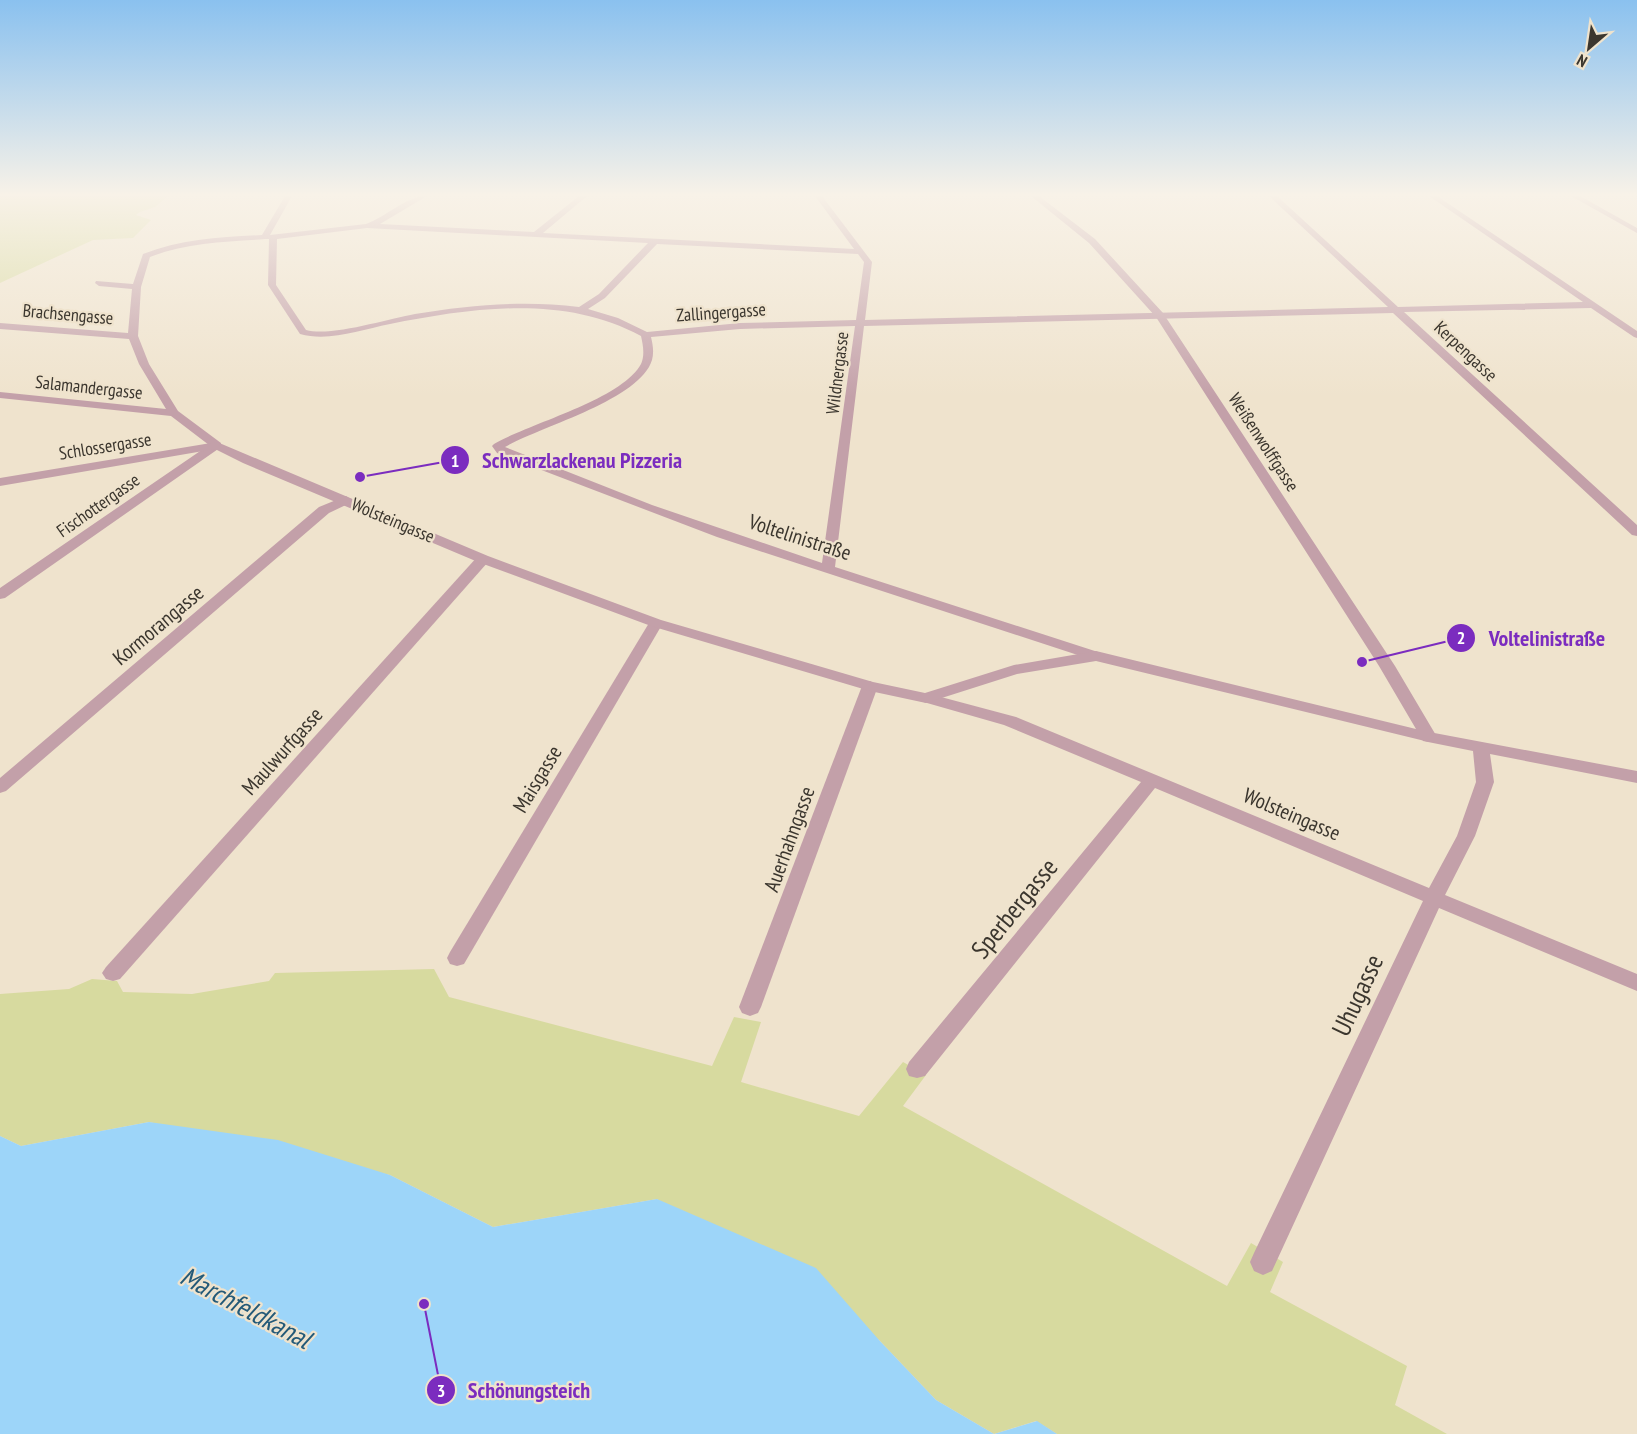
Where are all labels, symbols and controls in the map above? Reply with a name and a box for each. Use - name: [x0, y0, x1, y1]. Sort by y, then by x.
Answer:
- north arrow: [1559, 18, 1619, 78]
- text: N: [1573, 50, 1590, 72]
- street label: Zallingergasse: [675, 297, 767, 327]
- street label: Brachsengasse: [22, 299, 114, 329]
- street label: Kerpengasse: [1430, 316, 1502, 386]
- street label: Wildnergasse: [821, 330, 853, 416]
- street label: Salamandergasse: [34, 370, 144, 404]
- street label: Weißenwolffgasse: [1224, 388, 1304, 496]
- street label: Schlossergasse: [57, 427, 153, 465]
- callout: Schwarzlackenau Pizzeria: [440, 440, 694, 480]
- text: Schwarzlackenau Pizzeria: [482, 446, 682, 474]
- text: 1: [451, 449, 459, 472]
- street label: Fischottergasse: [52, 468, 144, 542]
- street label: Wolsteingasse: [348, 492, 438, 548]
- street label: Voltelinistraße: [744, 507, 855, 566]
- street label: Kormorangasse: [107, 579, 209, 671]
- callout: Voltelinistraße: [1446, 618, 1617, 658]
- text: Voltelinistraße: [1488, 624, 1605, 652]
- text: 2: [1457, 626, 1465, 649]
- street label: Maulwurfgasse: [236, 702, 328, 800]
- street label: Maisgasse: [506, 740, 568, 818]
- street label: Wolsteingasse: [1239, 781, 1345, 847]
- street label: Auerhahngasse: [758, 783, 820, 895]
- street label: Sperbergasse: [964, 851, 1064, 965]
- street label: Uhugasse: [1324, 949, 1390, 1041]
- water label: Marchfeldkanal: [175, 1258, 319, 1357]
- callout: Schönungsteich: [426, 1370, 602, 1410]
- text: Schönungsteich: [468, 1376, 590, 1404]
- text: 3: [437, 1379, 445, 1402]

